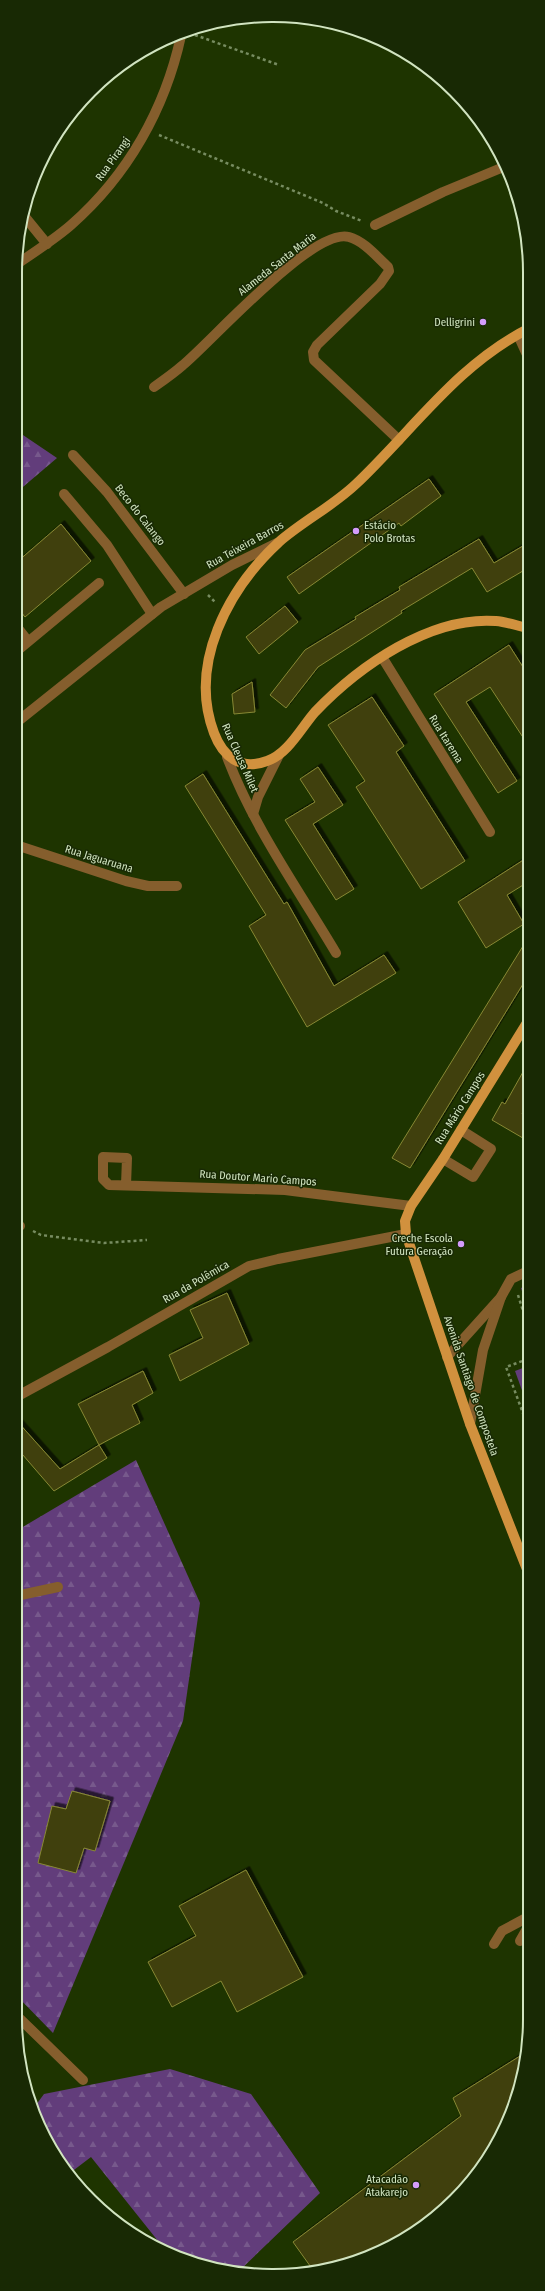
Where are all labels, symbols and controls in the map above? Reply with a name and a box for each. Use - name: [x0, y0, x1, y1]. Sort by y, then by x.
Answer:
- street label: Rua Pirangi: [93, 134, 133, 183]
- street label: Alameda Santa Maria: [236, 230, 318, 298]
- place label: Delligrini: [434, 316, 475, 329]
- marker: Delligrini: [478, 317, 488, 327]
- street label: Beco do Calango: [112, 482, 168, 548]
- street label: Rua Teixeira Barros: [204, 518, 286, 572]
- place label: Estácio Polo Brotas: [364, 519, 416, 545]
- marker: Estácio Polo Brotas: [351, 526, 361, 536]
- street label: Rua Itarema: [426, 713, 466, 765]
- street label: Rua Cleusa Milet: [219, 721, 261, 795]
- street label: Rua Jaguaruana: [63, 842, 135, 876]
- street label: Rua Mário Campos: [432, 1069, 488, 1147]
- street label: Rua Doutor Mario Campos: [199, 1167, 317, 1189]
- place label: Creche Escola Futura Geração: [386, 1232, 453, 1258]
- marker: Creche Escola Futura Geração: [456, 1239, 466, 1249]
- street label: Rua da Polêmica: [161, 1258, 231, 1306]
- street label: Avenida Santiago de Compostela: [441, 1314, 501, 1458]
- place label: Atacadão Atakarejo: [365, 2173, 408, 2199]
- marker: Atacadão Atakarejo: [411, 2180, 421, 2190]

